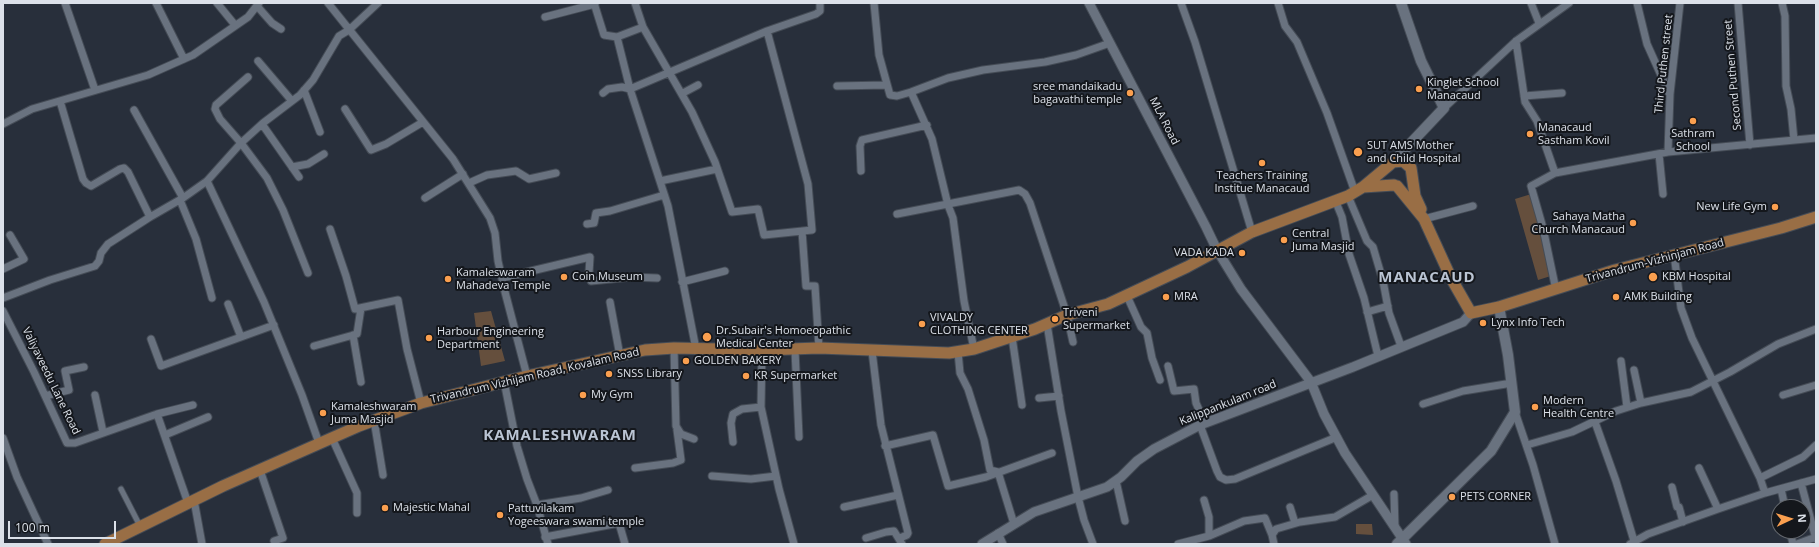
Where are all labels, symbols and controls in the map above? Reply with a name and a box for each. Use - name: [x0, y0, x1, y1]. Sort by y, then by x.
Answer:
- street label: Third Puthen street: [1652, 14, 1676, 114]
- street label: Second Puthen Street: [1722, 19, 1744, 131]
- place label: Kinglet School Manacaud: [1427, 76, 1499, 102]
- place label: sree mandaikadu bagavathi temple: [1033, 80, 1122, 106]
- marker: Kinglet School Manacaud: [1414, 84, 1424, 94]
- marker: sree mandaikadu bagavathi temple: [1125, 88, 1135, 98]
- street label: MLA Road: [1146, 95, 1182, 147]
- marker: Sathram School: [1688, 116, 1698, 126]
- place label: Manacaud Sastham Kovil: [1538, 121, 1610, 147]
- place label: Sathram School: [1671, 127, 1715, 153]
- marker: Manacaud Sastham Kovil: [1525, 129, 1535, 139]
- place label: SUT AMS Mother and Child Hospital: [1367, 139, 1461, 165]
- marker: SUT AMS Mother and Child Hospital: [1352, 146, 1364, 158]
- marker: Teachers Training Institue Manacaud: [1257, 158, 1267, 168]
- place label: Teachers Training Institue Manacaud: [1214, 169, 1310, 195]
- place label: New Life Gym: [1696, 200, 1767, 214]
- marker: New Life Gym: [1770, 202, 1780, 212]
- place label: Sahaya Matha Church Manacaud: [1531, 210, 1625, 236]
- marker: Sahaya Matha Church Manacaud: [1628, 218, 1638, 228]
- place label: Central Juma Masjid: [1292, 227, 1354, 253]
- marker: Central Juma Masjid: [1279, 235, 1289, 245]
- street label: Trivandrum-Vizhinjam Road: [1585, 236, 1725, 286]
- place label: VADA KADA: [1174, 246, 1234, 260]
- marker: VADA KADA: [1237, 248, 1247, 258]
- place label: Kamaleswaram Mahadeva Temple: [456, 266, 550, 292]
- district label: MANACAUD: [1378, 269, 1476, 287]
- place label: Coin Museum: [572, 270, 643, 284]
- place label: KBM Hospital: [1662, 270, 1731, 284]
- marker: KBM Hospital: [1647, 271, 1659, 283]
- marker: Coin Museum: [559, 272, 569, 282]
- marker: Kamaleswaram Mahadeva Temple: [443, 274, 453, 284]
- place label: MRA: [1174, 290, 1198, 304]
- place label: AMK Building: [1624, 290, 1692, 304]
- marker: MRA: [1161, 292, 1171, 302]
- marker: AMK Building: [1611, 292, 1621, 302]
- place label: Triveni Supermarket: [1063, 306, 1130, 332]
- place label: VIVALDY CLOTHING CENTER: [930, 311, 1028, 337]
- marker: Triveni Supermarket: [1050, 314, 1060, 324]
- place label: Lynx Info Tech: [1491, 316, 1565, 330]
- marker: Lynx Info Tech: [1478, 318, 1488, 328]
- marker: VIVALDY CLOTHING CENTER: [917, 319, 927, 329]
- place label: Dr.Subair's Homoeopathic Medical Center: [716, 324, 851, 350]
- street label: Valiyaveedu Lane Road: [19, 325, 83, 437]
- place label: Harbour Engineering Department: [437, 325, 544, 351]
- marker: Dr.Subair's Homoeopathic Medical Center: [701, 331, 713, 343]
- marker: Harbour Engineering Department: [424, 333, 434, 343]
- street label: Trivandrum Vizhijam Road, Kovalam Road: [429, 346, 641, 406]
- place label: GOLDEN BAKERY: [694, 354, 781, 368]
- marker: GOLDEN BAKERY: [681, 356, 691, 366]
- place label: SNSS Library: [617, 367, 682, 381]
- marker: SNSS Library: [604, 369, 614, 379]
- place label: KR Supermarket: [754, 369, 837, 383]
- marker: KR Supermarket: [741, 371, 751, 381]
- street label: Kalippankulam road: [1178, 378, 1278, 428]
- place label: My Gym: [591, 388, 633, 402]
- marker: My Gym: [578, 390, 588, 400]
- place label: Modern Health Centre: [1543, 394, 1614, 420]
- place label: Kamaleshwaram Juma Masjid: [331, 400, 417, 426]
- marker: Modern Health Centre: [1530, 402, 1540, 412]
- marker: Kamaleshwaram Juma Masjid: [318, 408, 328, 418]
- district label: KAMALESHWARAM: [483, 427, 637, 445]
- place label: PETS CORNER: [1460, 490, 1531, 504]
- marker: PETS CORNER: [1447, 492, 1457, 502]
- north arrow: [1771, 499, 1811, 539]
- place label: Majestic Mahal: [393, 501, 470, 515]
- place label: Pattuvilakam Yogeeswara swami temple: [508, 502, 644, 528]
- marker: Majestic Mahal: [380, 503, 390, 513]
- marker: Pattuvilakam Yogeeswara swami temple: [495, 510, 505, 520]
- scale bar: [10, 513, 118, 539]
- text: N: [1795, 513, 1810, 523]
- text: 100 m: [15, 519, 50, 536]

